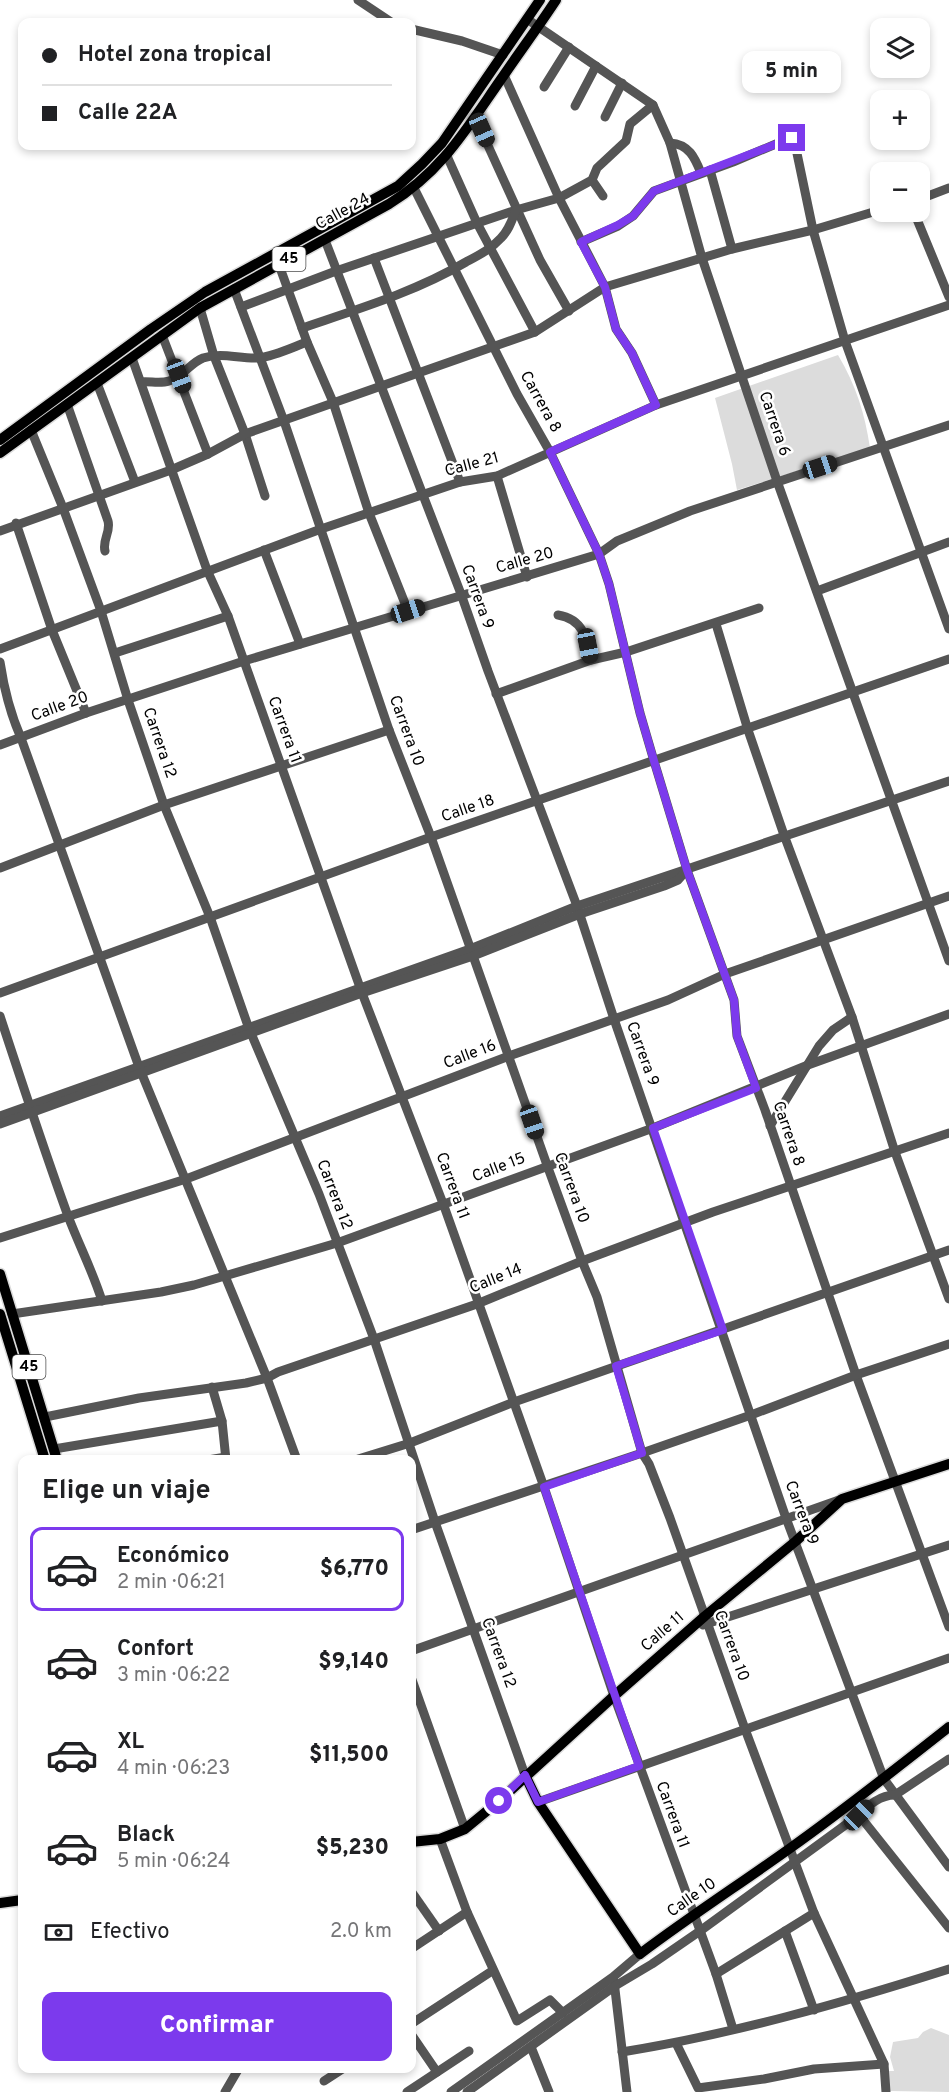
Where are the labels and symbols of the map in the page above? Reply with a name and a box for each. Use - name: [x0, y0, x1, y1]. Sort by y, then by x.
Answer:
- callout: 5 min: [742, 51, 842, 93]
- car: [466, 110, 498, 150]
- route end: [778, 124, 805, 151]
- street label: Calle 24: [312, 189, 374, 235]
- road number: 45: [272, 247, 306, 271]
- car: [164, 356, 194, 396]
- street label: Carrera 8: [515, 368, 565, 436]
- street label: Carrera 6: [754, 389, 794, 459]
- street label: Calle 21: [443, 448, 501, 482]
- car: [800, 453, 840, 481]
- street label: Calle 20: [494, 543, 556, 579]
- street label: Carrera 9: [456, 562, 498, 632]
- car: [388, 597, 428, 625]
- car: [576, 627, 600, 665]
- street label: Calle 20: [29, 687, 91, 727]
- street label: Carrera 10: [384, 693, 428, 769]
- street label: Carrera 11: [263, 694, 305, 766]
- street label: Carrera 12: [138, 705, 180, 781]
- street label: Calle 18: [439, 791, 497, 827]
- street label: Carrera 9: [621, 1019, 663, 1089]
- street label: Calle 16: [441, 1036, 499, 1074]
- street label: Carrera 8: [768, 1099, 808, 1169]
- car: [518, 1102, 546, 1142]
- street label: Calle 15: [470, 1149, 528, 1187]
- street label: Carrera 11: [431, 1150, 473, 1222]
- street label: Carrera 10: [549, 1150, 593, 1226]
- street label: Carrera 12: [311, 1157, 357, 1233]
- street label: Calle 14: [467, 1259, 525, 1299]
- road number: 45: [12, 1355, 46, 1379]
- street label: Carrera 9: [780, 1478, 822, 1548]
- street label: Calle 11: [637, 1608, 689, 1656]
- street label: Carrera 10: [709, 1608, 753, 1684]
- street label: Carrera 12: [476, 1615, 520, 1691]
- street label: Carrera 11: [651, 1779, 693, 1851]
- route start: [485, 1787, 512, 1814]
- car: [840, 1796, 878, 1834]
- street label: Calle 10: [663, 1874, 721, 1922]

